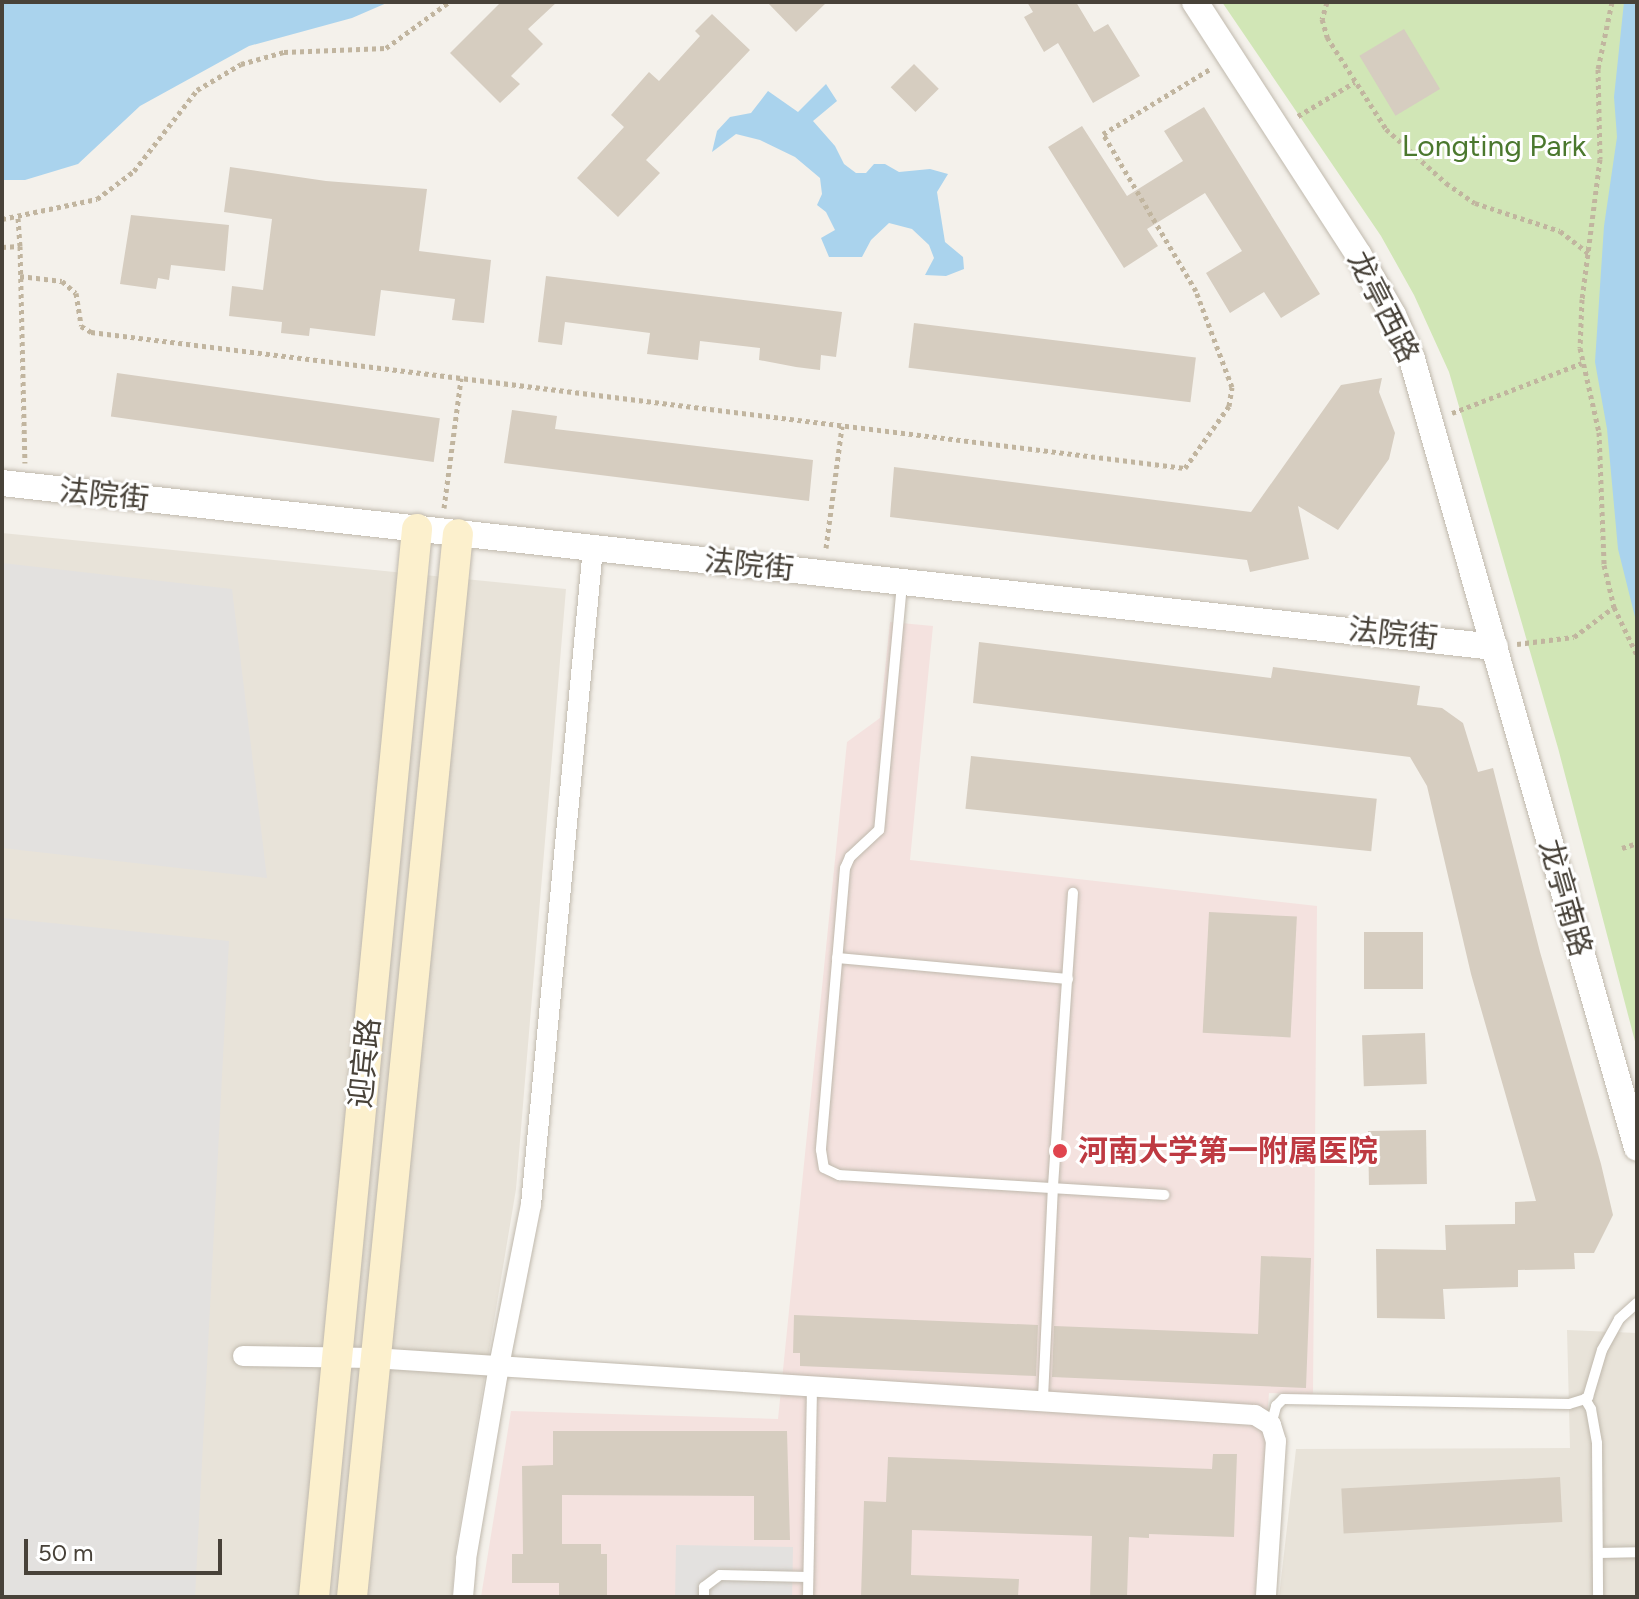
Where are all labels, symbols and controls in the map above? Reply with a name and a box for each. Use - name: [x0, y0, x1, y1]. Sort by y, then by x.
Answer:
- park label: Longting Park: [1402, 128, 1586, 164]
- street label: 龙亭西路: [1340, 245, 1426, 369]
- street label: 法院街: [57, 472, 151, 518]
- street label: 法院街: [702, 542, 796, 588]
- street label: 法院街: [1346, 611, 1440, 657]
- street label: 龙亭南路: [1531, 835, 1599, 961]
- street label: 迎宾路: [342, 1016, 388, 1110]
- place label: 河南大学第一附属医院: [1078, 1133, 1378, 1169]
- marker: 河南大学第一附属医院: [1049, 1140, 1071, 1162]
- scale bar: [28, 1523, 226, 1573]
- text: 50 m: [38, 1538, 94, 1567]

